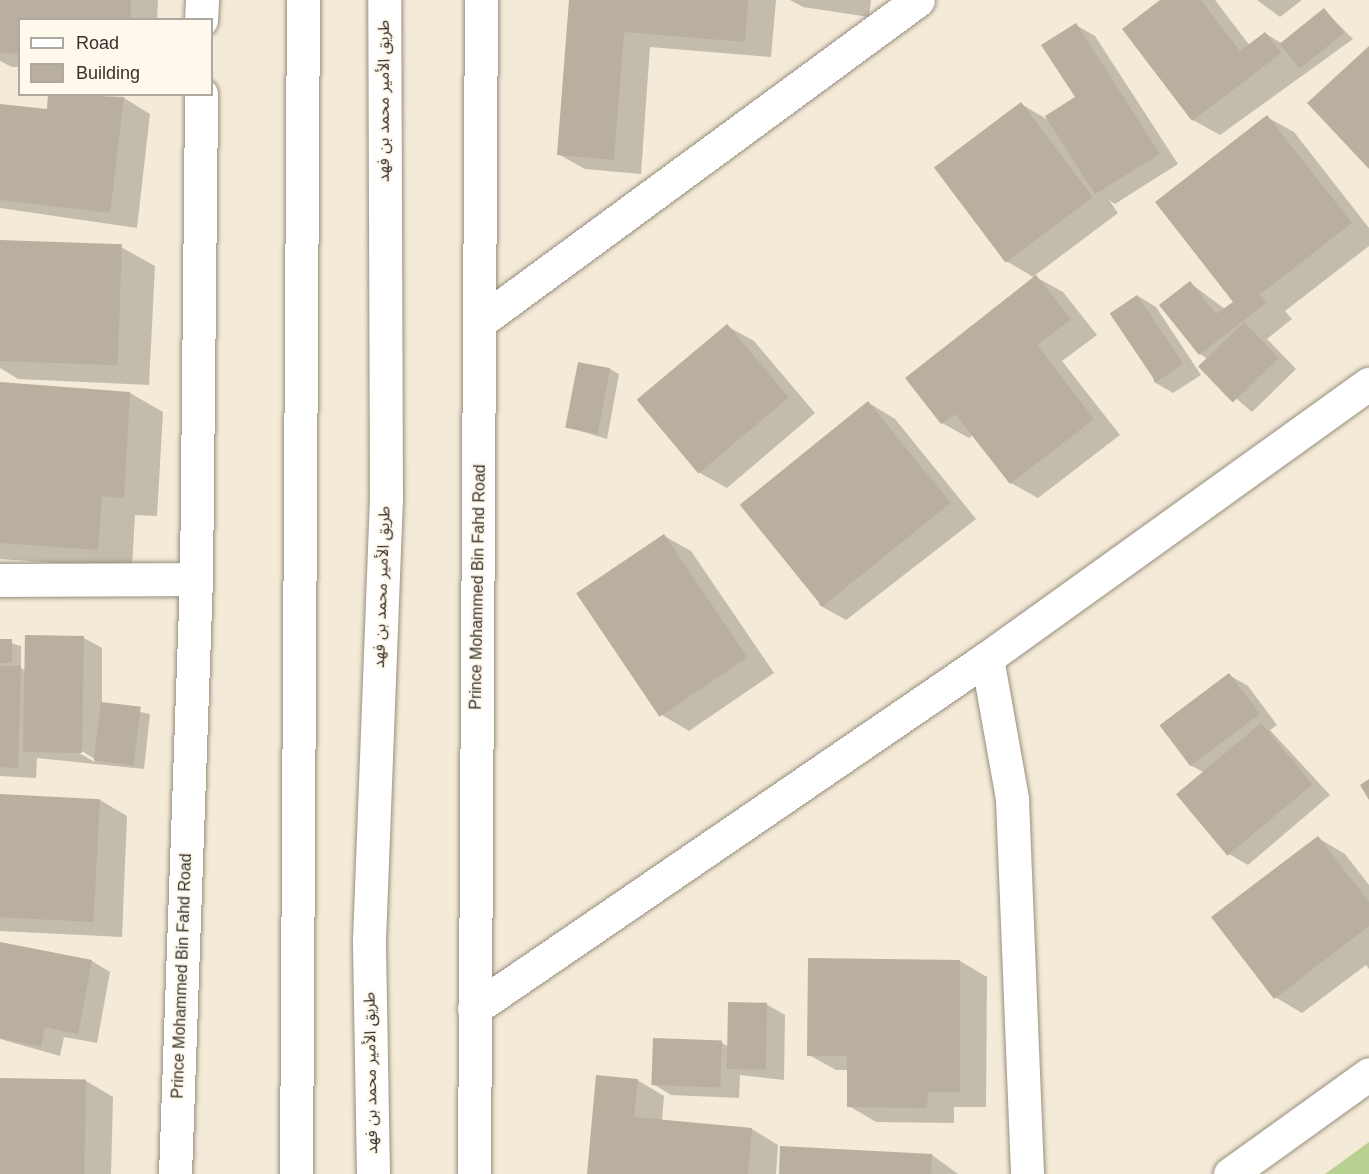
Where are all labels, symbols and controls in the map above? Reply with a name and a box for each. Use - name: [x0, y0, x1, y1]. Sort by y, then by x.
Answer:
- legend: [18, 18, 213, 96]
- street label: طريق الأمير محمد بن فهد: [374, 20, 394, 182]
- text: Road: [76, 33, 119, 53]
- text: Building: [76, 63, 140, 83]
- street label: Prince Mohammed Bin Fahd Road: [466, 464, 490, 710]
- street label: طريق الأمير محمد بن فهد: [370, 506, 394, 668]
- street label: Prince Mohammed Bin Fahd Road: [168, 853, 196, 1099]
- street label: طريق الأمير محمد بن فهد: [360, 992, 382, 1154]

